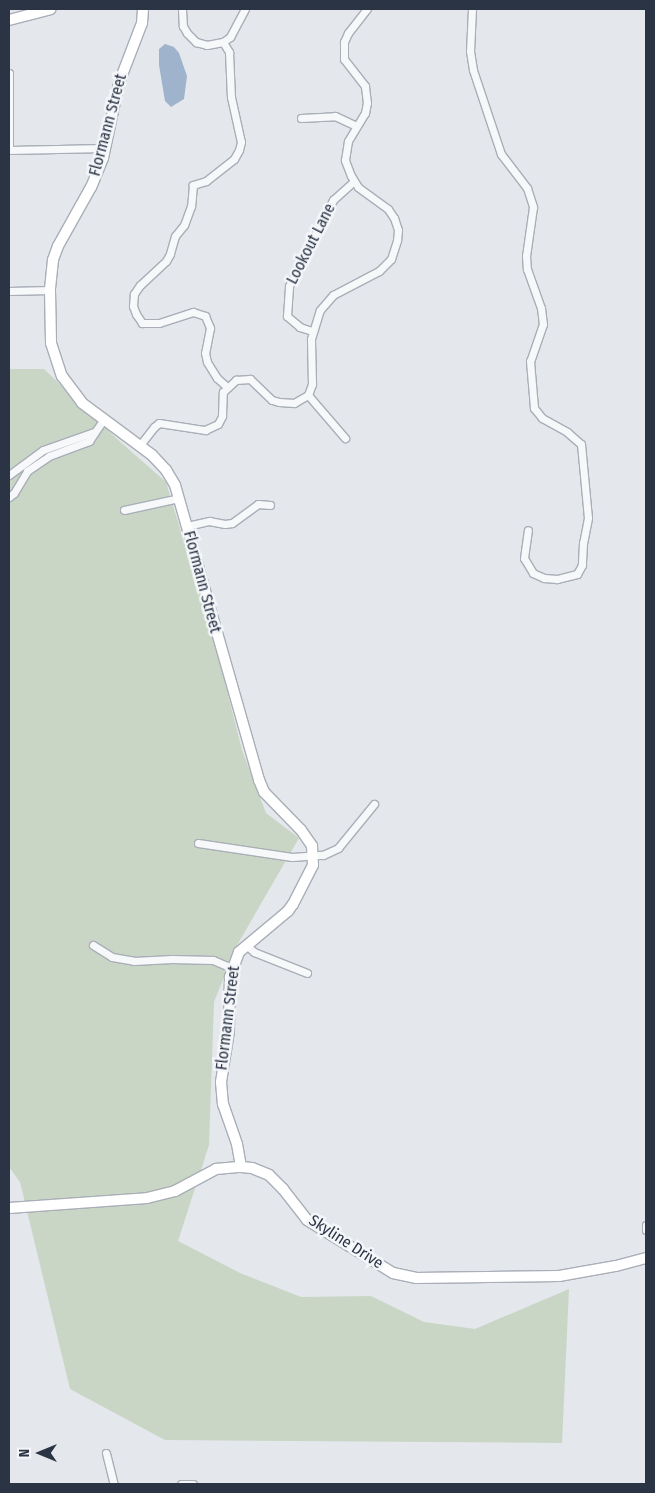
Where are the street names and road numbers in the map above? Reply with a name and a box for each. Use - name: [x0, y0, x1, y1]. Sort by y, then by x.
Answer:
- street label: Flormann Street: [85, 72, 131, 178]
- street label: Lookout Lane: [283, 201, 339, 287]
- street label: Flormann Street: [179, 529, 225, 635]
- street label: Flormann Street: [212, 965, 244, 1071]
- street label: Skyline Drive: [305, 1211, 387, 1273]

